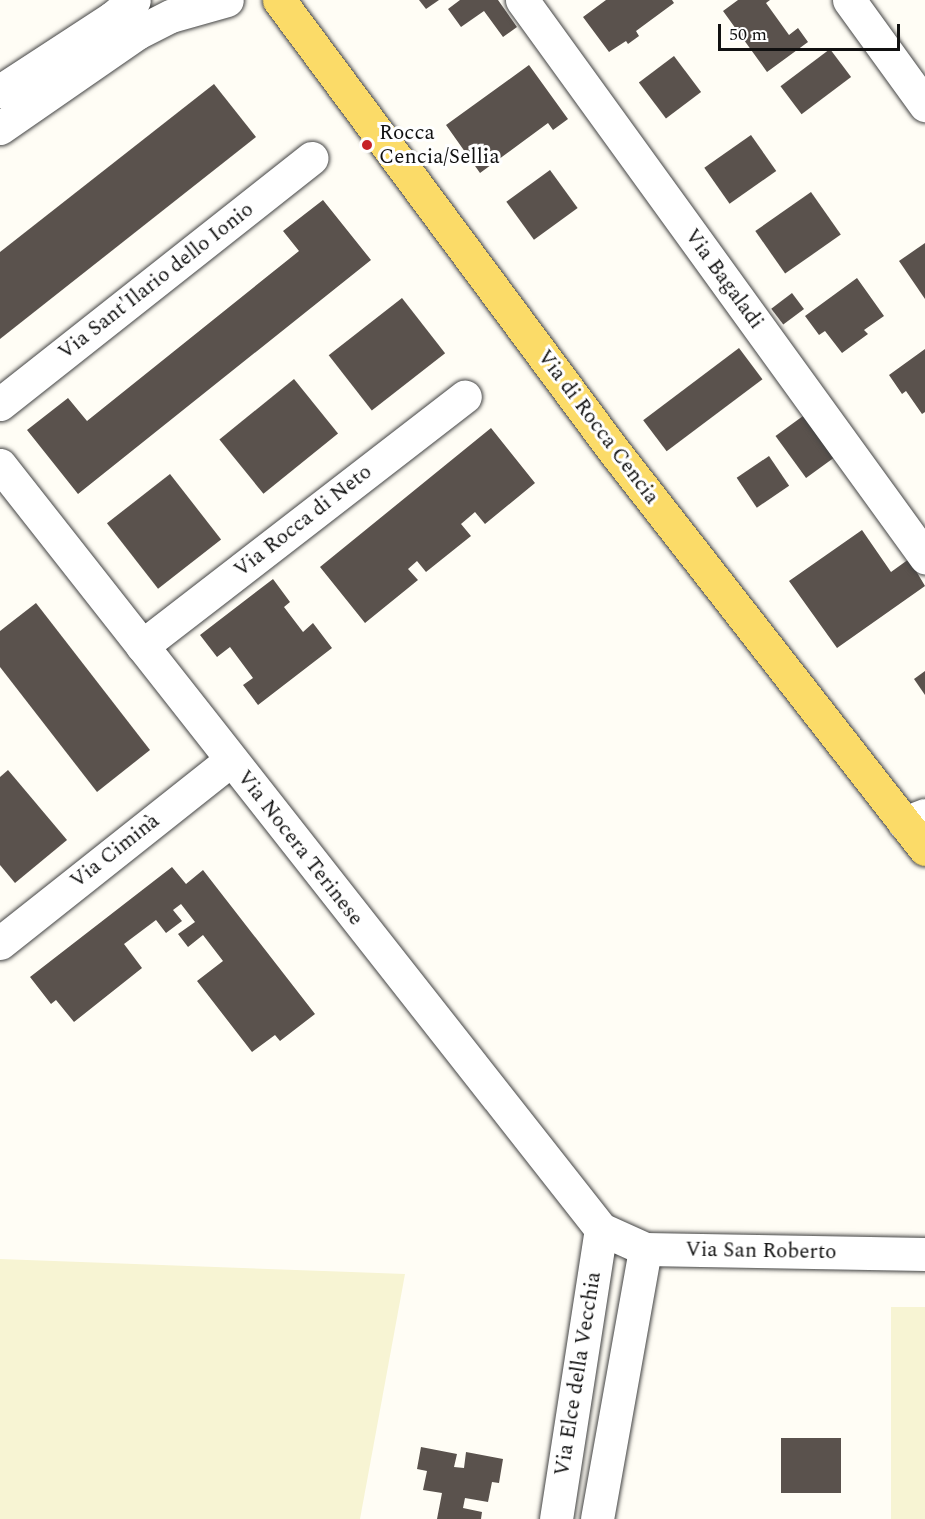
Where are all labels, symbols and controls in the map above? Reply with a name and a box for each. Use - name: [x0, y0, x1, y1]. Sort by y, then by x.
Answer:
- scale bar: [721, 12, 902, 50]
- text: 50 m: [729, 21, 767, 48]
- place label: Rocca Cencia/Sellia: [379, 120, 500, 170]
- marker: Rocca Cencia/Sellia: [360, 138, 374, 152]
- street label: Via Sant'Ilario dello Ionio: [53, 197, 259, 365]
- street label: Via Bagaladi: [679, 224, 769, 334]
- street label: Via di Rocca Cencia: [532, 345, 664, 509]
- street label: Via Rocca di Neto: [229, 459, 377, 583]
- street label: Via Nocera Terinese: [232, 765, 368, 931]
- street label: Via Ciminà: [65, 808, 165, 894]
- street label: Via San Roberto: [685, 1237, 837, 1265]
- street label: Via Elce della Vecchia: [549, 1270, 607, 1478]

